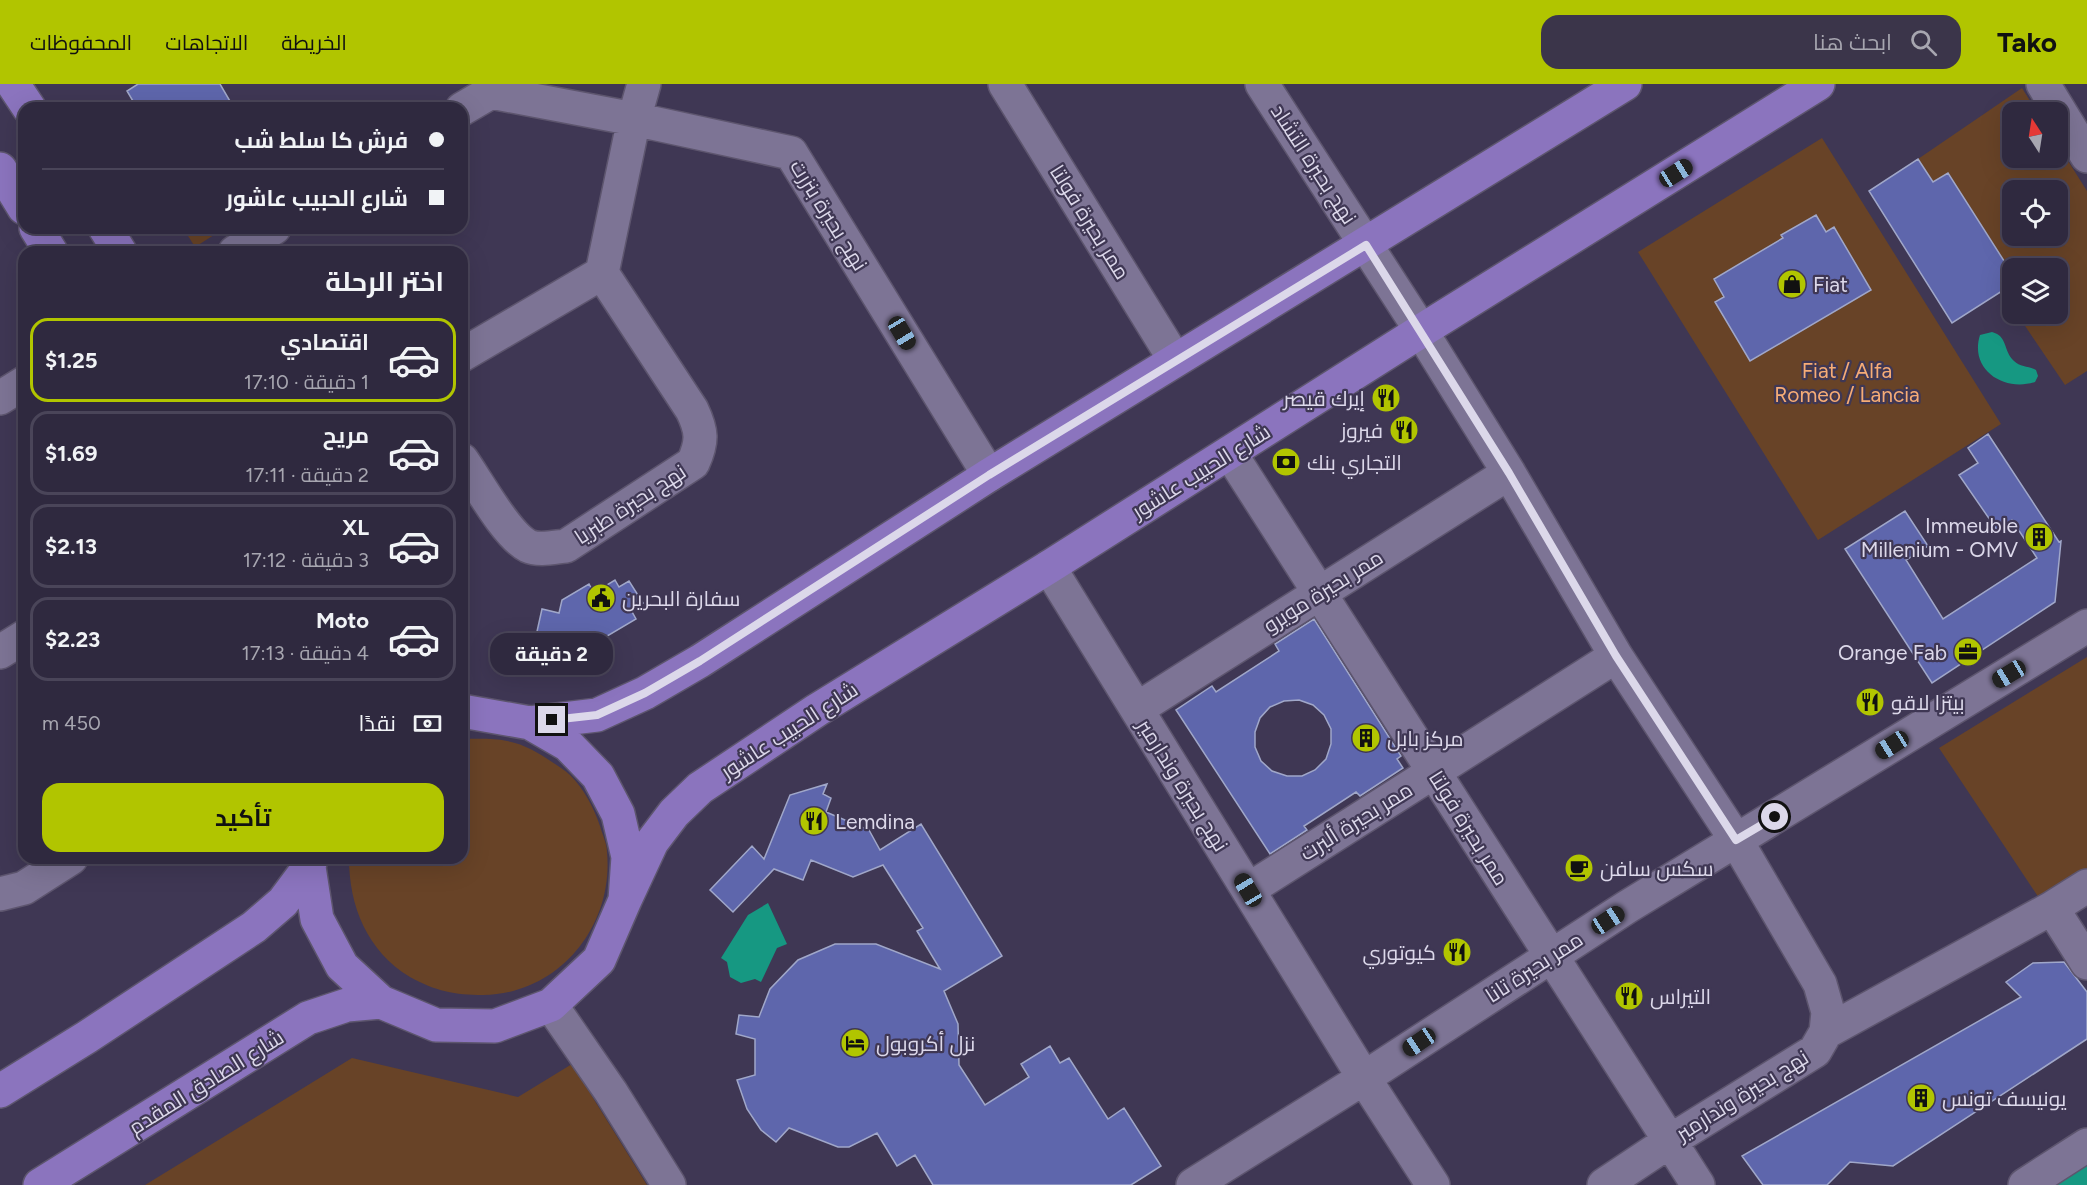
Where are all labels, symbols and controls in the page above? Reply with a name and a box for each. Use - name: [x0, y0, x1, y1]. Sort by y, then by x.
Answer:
- search box: [1541, 15, 1961, 69]
- text: Tako: [1997, 25, 2057, 59]
- icon: search: [1907, 26, 1940, 59]
- text: ابحث هنا: [1813, 29, 1892, 56]
- text: المحفوظات: [30, 30, 132, 55]
- text: الاتجاهات: [165, 30, 248, 55]
- text: الخريطة: [281, 30, 347, 55]
- street label: نهج بحيرة التشاد: [1264, 99, 1362, 230]
- north arrow: [2002, 102, 2068, 168]
- map controls: [2002, 102, 2068, 324]
- text: فرش كا سلط شب: [235, 127, 408, 154]
- street label: نهج بحيرة بنزرت: [783, 155, 873, 276]
- car: [1656, 156, 1696, 190]
- street label: ممر بحيرة فولتا: [1045, 160, 1135, 284]
- button: locate: [2002, 180, 2068, 246]
- text: شارع الحبيب عاشور: [226, 185, 408, 212]
- button: layers: [2002, 258, 2068, 324]
- text: اختر الرحلة: [325, 265, 444, 298]
- shop icon: Fiat: [1776, 268, 1808, 300]
- place label: Fiat: [1813, 272, 1848, 297]
- car: [885, 313, 919, 353]
- text: اقتصادي: [280, 329, 369, 356]
- icon: car: [387, 333, 441, 387]
- text: $1.25: [45, 347, 97, 374]
- park label: Fiat / Alfa Romeo / Lancia: [1774, 358, 1920, 407]
- text: 1 دقيقة · 17:10: [244, 370, 369, 394]
- restaurant icon: إيرك قيصر: [1370, 382, 1402, 414]
- place label: إيرك قيصر: [1282, 386, 1365, 412]
- restaurant icon: فيروز: [1388, 414, 1420, 446]
- street label: شارع الحبيب عاشور: [1126, 418, 1276, 526]
- place label: فيروز: [1340, 418, 1383, 443]
- text: مريح: [323, 422, 369, 449]
- icon: car: [387, 426, 441, 480]
- text: $1.69: [45, 440, 97, 467]
- bank icon: التجاري بنك: [1270, 446, 1302, 478]
- place label: التجاري بنك: [1307, 450, 1402, 479]
- street label: نهج بحيرة طبريا: [570, 459, 691, 551]
- text: 2 دقيقة · 17:11: [245, 463, 369, 487]
- place label: Immeuble Millenium - OMV: [1861, 513, 2018, 562]
- text: XL: [342, 514, 369, 541]
- icon: car: [387, 519, 441, 573]
- building icon: Immeuble Millenium - OMV: [2023, 521, 2055, 553]
- text: $2.13: [45, 533, 97, 560]
- street label: ممر بحيرة مويرو: [1259, 544, 1387, 638]
- text: 3 دقيقة · 17:12: [243, 548, 369, 572]
- public building icon: سفارة البحرين: [585, 582, 617, 614]
- place label: سفارة البحرين: [622, 586, 740, 612]
- text: Moto: [316, 607, 369, 634]
- icon: car: [387, 612, 441, 666]
- text: $2.23: [45, 626, 100, 653]
- callout: 2 دقيقة: [490, 633, 614, 675]
- office icon: Orange Fab: [1952, 636, 1984, 668]
- place label: Orange Fab: [1838, 640, 1947, 665]
- text: 4 دقيقة · 17:13: [241, 641, 369, 665]
- text: 2 دقيقة: [515, 642, 588, 666]
- car: [1989, 657, 2029, 691]
- street label: شارع الحبيب عاشور: [715, 676, 863, 786]
- restaurant icon: بيتزا لاقو: [1854, 686, 1886, 718]
- place label: بيتزا لاقو: [1891, 690, 1965, 715]
- route end: [538, 706, 565, 733]
- icon: cash: [411, 707, 444, 740]
- text: نقدًا: [358, 710, 396, 737]
- text: 450 m: [42, 711, 101, 735]
- street label: نهج بحيرة وندارمير: [1130, 713, 1234, 857]
- building icon: مركز بابل: [1350, 722, 1382, 754]
- place label: مركز بابل: [1387, 726, 1463, 752]
- car: [1872, 728, 1912, 762]
- street label: ممر بحيرة فولتا: [1424, 766, 1514, 890]
- street label: ممر بحيرة ألبرت: [1295, 777, 1417, 865]
- button: تأكيد: [42, 783, 444, 852]
- route start: [1761, 803, 1788, 830]
- restaurant icon: Lemdina: [798, 805, 830, 837]
- place label: Lemdina: [835, 809, 915, 834]
- cafe icon: سكس سافن: [1563, 852, 1595, 884]
- place label: سكس سافن: [1600, 856, 1714, 882]
- car: [1231, 870, 1265, 910]
- car: [1588, 903, 1628, 937]
- street label: ممر بحيرة تانا: [1481, 926, 1587, 1008]
- restaurant icon: كيوتوري: [1441, 936, 1473, 968]
- place label: كيوتوري: [1362, 940, 1436, 969]
- restaurant icon: التيراس: [1613, 980, 1645, 1012]
- place label: التيراس: [1650, 984, 1711, 1010]
- street label: شارع الصادق المقدم: [124, 1024, 289, 1142]
- car: [1399, 1024, 1439, 1060]
- hotel icon: نزل أكروبول: [839, 1027, 871, 1059]
- place label: نزل أكروبول: [876, 1031, 975, 1057]
- street label: نهج بحيرة وندارمير: [1670, 1044, 1814, 1148]
- building icon: يونيسف تونس: [1905, 1082, 1937, 1114]
- place label: يونيسف تونس: [1942, 1086, 2067, 1112]

